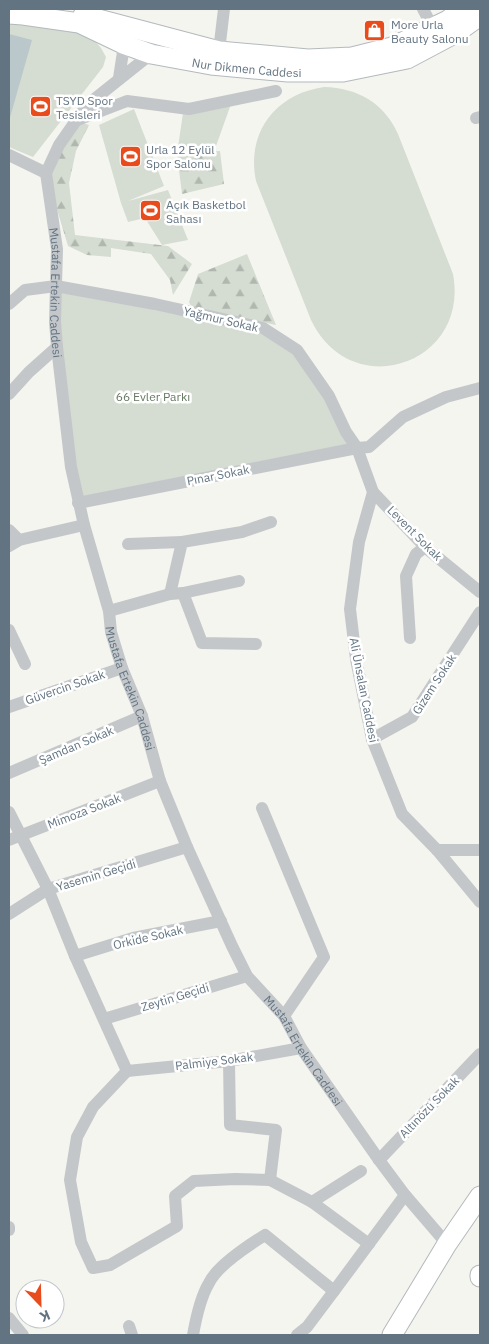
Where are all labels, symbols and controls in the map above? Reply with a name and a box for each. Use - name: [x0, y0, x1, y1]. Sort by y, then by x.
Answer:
- place label: More Urla Beauty Salonu: [391, 17, 469, 46]
- shop icon: More Urla Beauty Salonu: [363, 19, 387, 43]
- street label: Nur Dikmen Caddesi: [191, 54, 302, 80]
- place label: TSYD Spor Tesisleri: [56, 93, 113, 122]
- sports icon: TSYD Spor Tesisleri: [28, 95, 52, 119]
- place label: Urla 12 Eylül Spor Salonu: [146, 142, 215, 171]
- sports icon: Urla 12 Eylül Spor Salonu: [118, 144, 142, 168]
- place label: Açık Basketbol Sahası: [166, 197, 246, 226]
- sports icon: Açık Basketbol Sahası: [138, 199, 162, 223]
- street label: Mustafa Ertekin Caddesi: [46, 226, 66, 359]
- street label: Yağmur Sokak: [182, 303, 261, 335]
- park label: 66 Evler Parkı: [116, 389, 190, 404]
- street label: Pınar Sokak: [185, 461, 251, 488]
- street label: Levent Sokak: [384, 502, 446, 564]
- street label: Mustafa Ertekin Caddesi: [103, 626, 159, 752]
- street label: Ali Ünsalan Caddesi: [346, 636, 382, 744]
- street label: Gizem Sokak: [409, 650, 460, 717]
- street label: Güvercin Sokak: [23, 666, 107, 708]
- street label: Şamdan Sokak: [36, 722, 116, 767]
- street label: Mimoza Sokak: [45, 790, 123, 832]
- street label: Yasemin Geçidi: [54, 856, 138, 894]
- street label: Orkide Sokak: [112, 922, 185, 952]
- street label: Zeytin Geçidi: [139, 980, 211, 1014]
- street label: Mustafa Ertekin Caddesi: [261, 992, 346, 1108]
- street label: Palmiye Sokak: [174, 1049, 254, 1073]
- street label: Altınözü Sokak: [396, 1073, 462, 1141]
- north arrow: [15, 1279, 65, 1329]
- text: K: [37, 1306, 53, 1326]

